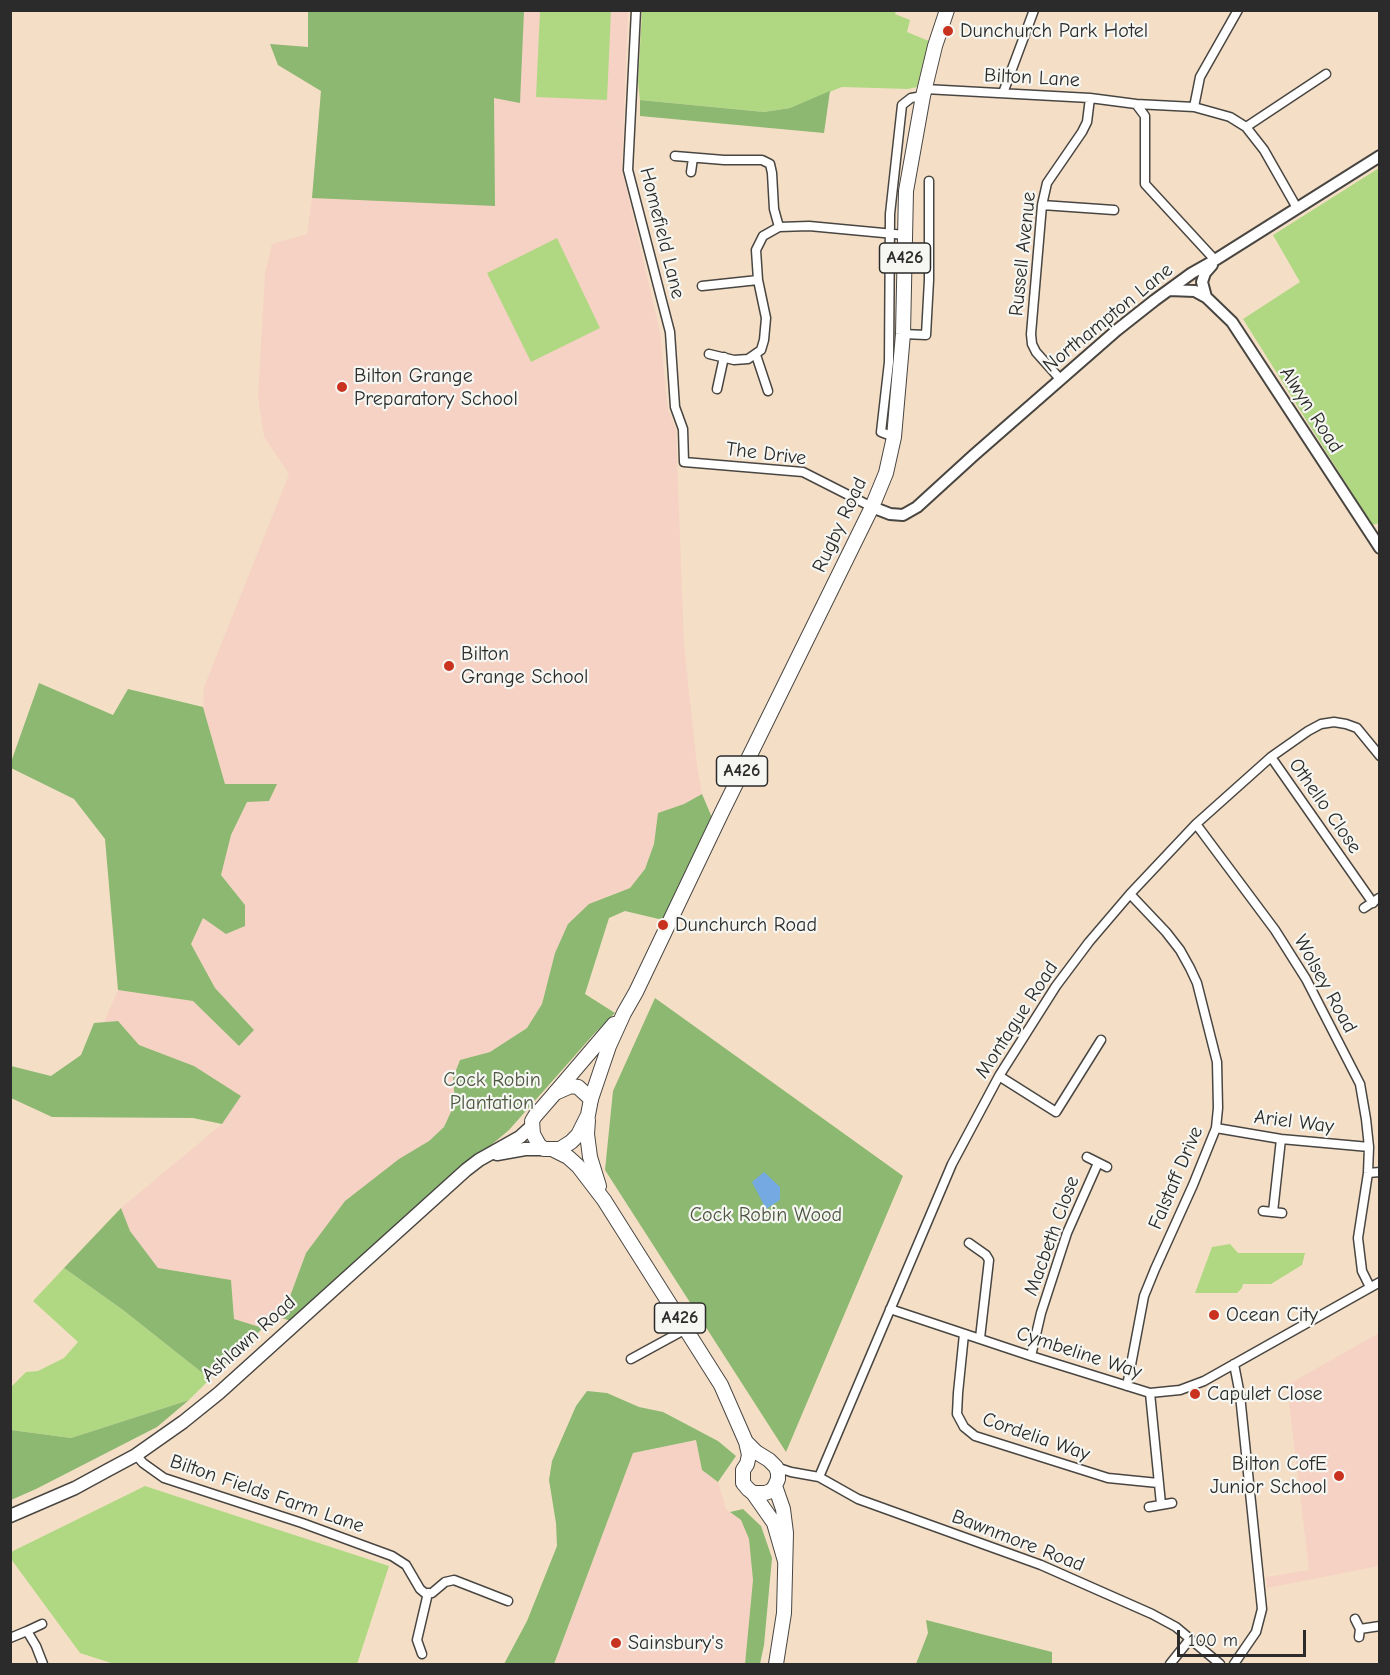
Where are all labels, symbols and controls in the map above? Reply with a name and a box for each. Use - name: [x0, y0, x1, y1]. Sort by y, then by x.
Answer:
- place label: Dunchurch Park Hotel: [960, 19, 1148, 43]
- marker: Dunchurch Park Hotel: [941, 24, 955, 38]
- street label: Bilton Lane: [984, 64, 1080, 92]
- street label: Homefield Lane: [634, 165, 690, 301]
- street label: Russell Avenue: [1005, 191, 1041, 317]
- road number: A426: [880, 243, 930, 273]
- street label: Northampton Lane: [1038, 258, 1178, 378]
- street label: Alwyn Road: [1274, 362, 1348, 458]
- place label: Bilton Grange Preparatory School: [354, 364, 518, 411]
- marker: Bilton Grange Preparatory School: [335, 380, 349, 394]
- street label: The Drive: [724, 437, 808, 471]
- street label: Rugby Road: [808, 474, 872, 576]
- place label: Bilton Grange School: [461, 642, 588, 689]
- marker: Bilton Grange School: [442, 659, 456, 673]
- street label: Othello Close: [1283, 754, 1367, 858]
- road number: A426: [716, 756, 768, 786]
- place label: Dunchurch Road: [675, 913, 817, 937]
- marker: Dunchurch Road: [656, 918, 670, 932]
- street label: Wolsey Road: [1288, 931, 1362, 1037]
- street label: Montague Road: [970, 957, 1064, 1083]
- park label: Cock Robin Plantation: [443, 1068, 541, 1115]
- street label: Ariel Way: [1253, 1105, 1335, 1139]
- street label: Falstaff Drive: [1144, 1123, 1208, 1233]
- street label: Macbeth Close: [1019, 1173, 1085, 1299]
- park label: Cock Robin Wood: [690, 1203, 842, 1227]
- street label: Ashlawn Road: [197, 1291, 301, 1387]
- road number: A426: [654, 1303, 706, 1333]
- place label: Ocean City: [1226, 1303, 1318, 1327]
- marker: Ocean City: [1207, 1308, 1221, 1322]
- street label: Cymbeline Way: [1013, 1321, 1145, 1385]
- place label: Capulet Close: [1207, 1382, 1323, 1406]
- marker: Capulet Close: [1188, 1387, 1202, 1401]
- street label: Cordelia Way: [979, 1407, 1093, 1467]
- street label: Bilton Fields Farm Lane: [167, 1449, 367, 1539]
- place label: Bilton CofE Junior School: [1210, 1452, 1327, 1499]
- marker: Bilton CofE Junior School: [1332, 1469, 1346, 1483]
- street label: Bawnmore Road: [948, 1505, 1088, 1577]
- scale bar: [1180, 1618, 1309, 1656]
- text: 100 m: [1188, 1630, 1238, 1651]
- place label: Sainsbury's: [628, 1631, 723, 1655]
- marker: Sainsbury's: [609, 1636, 623, 1650]

